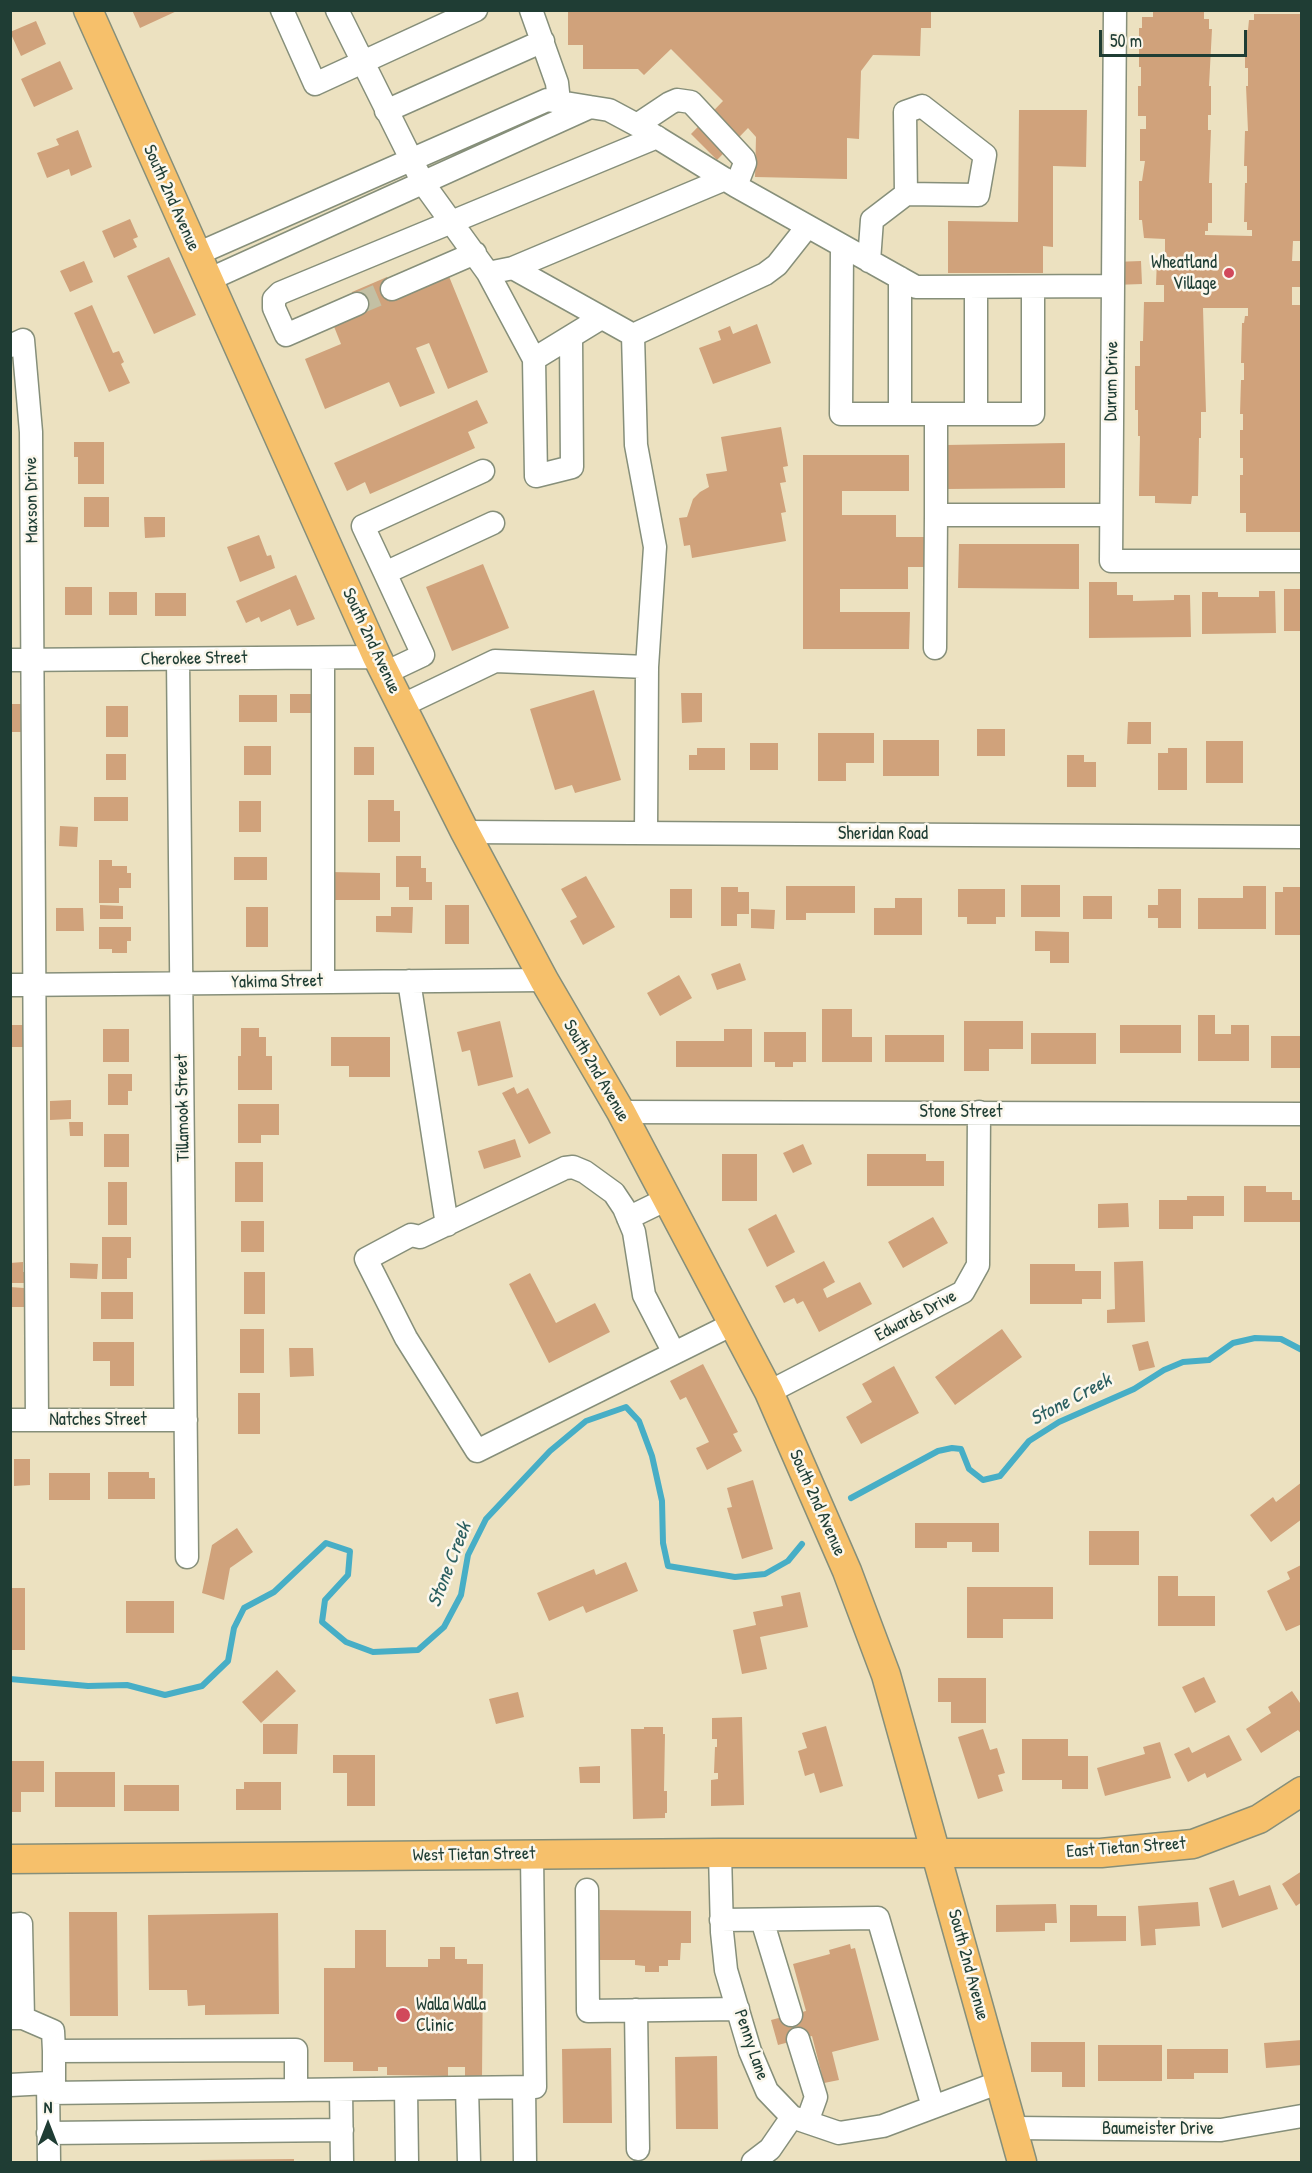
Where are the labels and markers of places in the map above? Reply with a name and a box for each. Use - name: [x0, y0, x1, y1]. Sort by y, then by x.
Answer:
- place label: Wheatland Village: [1151, 252, 1217, 294]
- marker: Wheatland Village: [1222, 266, 1236, 280]
- place label: Walla Walla Clinic: [416, 1994, 486, 2036]
- marker: Walla Walla Clinic: [394, 2006, 412, 2024]

